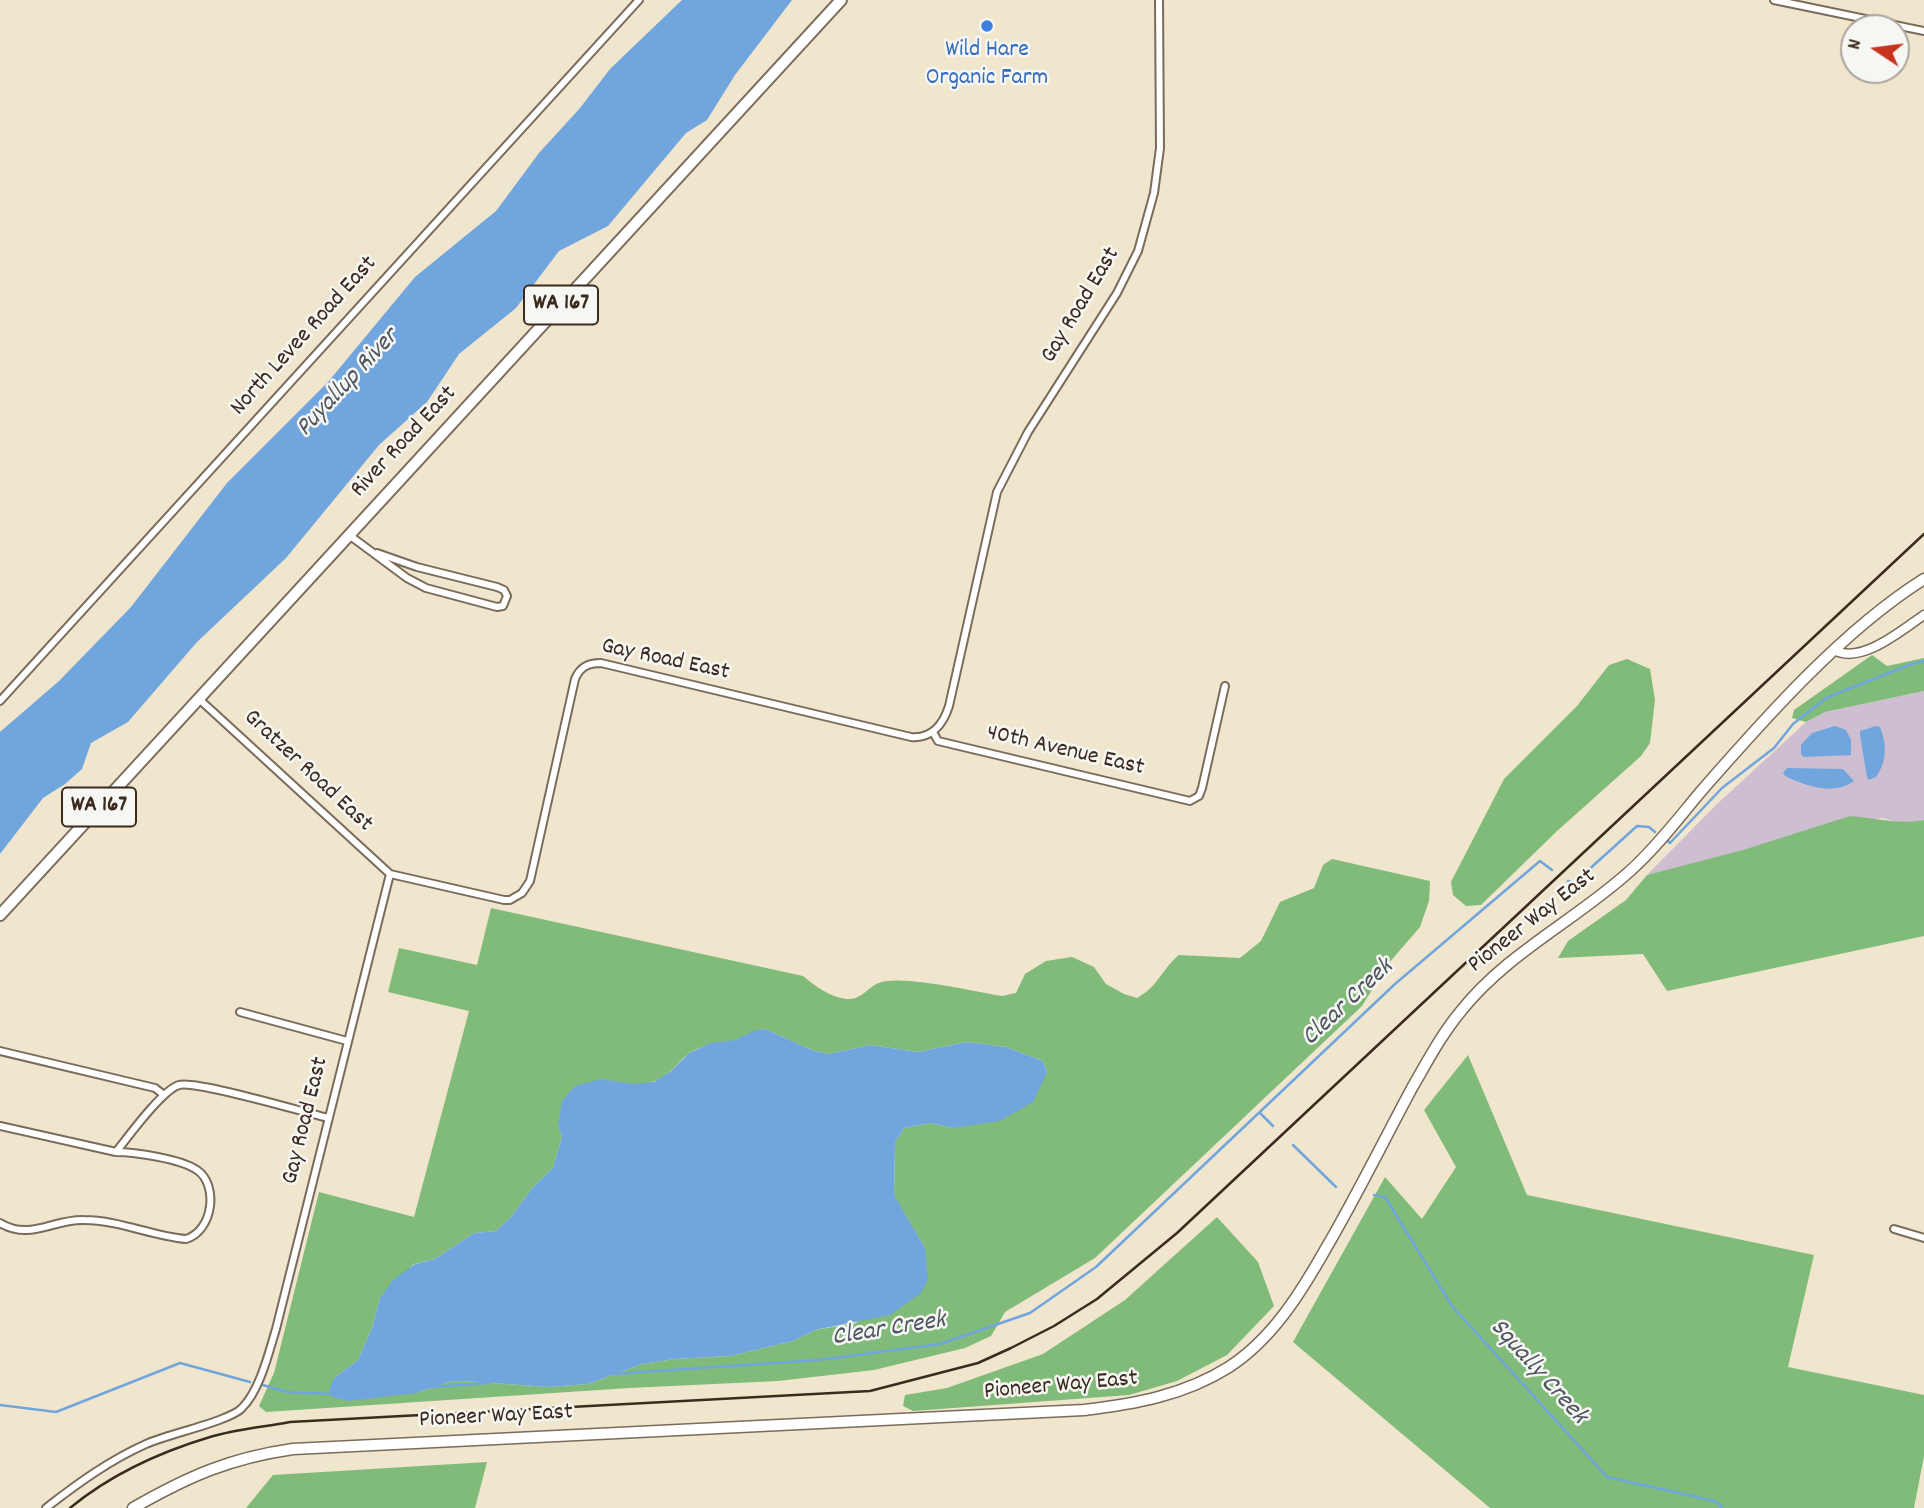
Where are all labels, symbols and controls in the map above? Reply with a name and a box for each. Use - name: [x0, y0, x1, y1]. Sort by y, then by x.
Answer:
- north arrow: [1840, 14, 1910, 84]
- marker: Wild Hare Organic Farm: [979, 18, 995, 34]
- text: N: [1842, 37, 1870, 52]
- place label: Wild Hare Organic Farm: [926, 38, 1048, 94]
- street label: Gay Road East: [1036, 243, 1128, 369]
- street label: North Levee Road East: [226, 251, 384, 423]
- road number: WA 167: [524, 286, 598, 324]
- water label: Puyallup River: [291, 323, 407, 445]
- street label: River Road East: [346, 381, 464, 505]
- street label: Gay Road East: [598, 633, 732, 689]
- street label: Gratzer Road East: [236, 705, 378, 839]
- street label: 40th Avenue East: [983, 720, 1147, 784]
- road number: WA 167: [62, 788, 136, 827]
- street label: Pioneer Way East: [1463, 863, 1603, 981]
- water label: Clear Creek: [1297, 954, 1401, 1054]
- street label: Gay Road East: [277, 1054, 337, 1188]
- water label: Clear Creek: [830, 1307, 948, 1355]
- water label: Squally Creek: [1481, 1314, 1593, 1432]
- street label: Pioneer Way East: [983, 1366, 1139, 1408]
- street label: Pioneer Way East: [418, 1400, 574, 1436]

